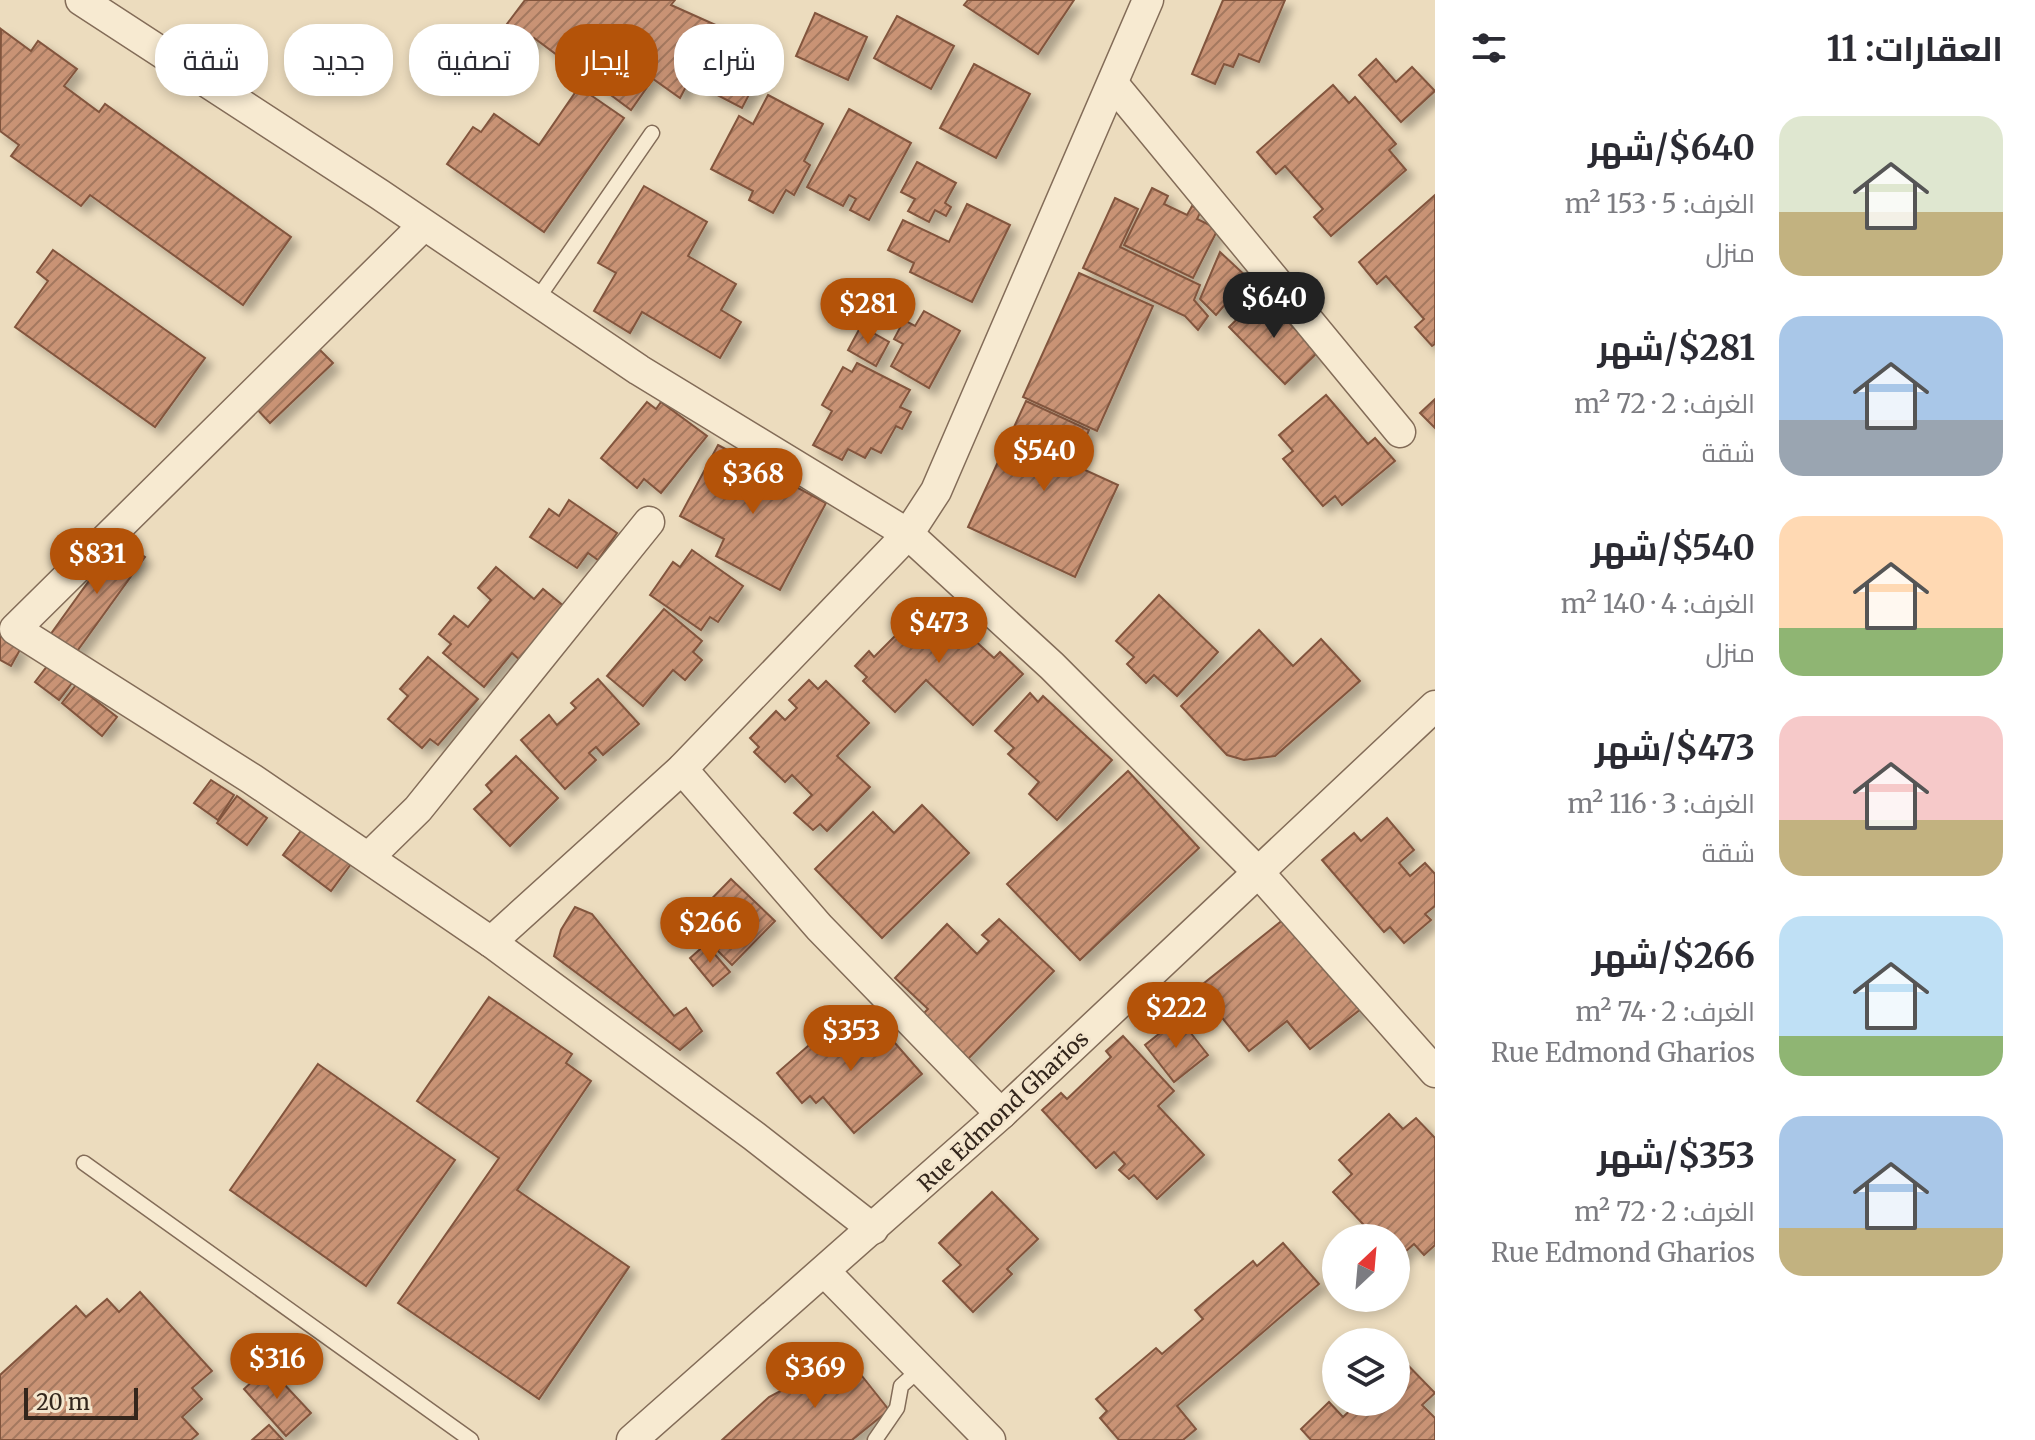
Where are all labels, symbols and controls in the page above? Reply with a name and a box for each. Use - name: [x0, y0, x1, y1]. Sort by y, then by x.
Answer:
- chip: شقة: [155, 24, 268, 96]
- chip: جديد: [284, 24, 393, 96]
- chip: تصفية: [409, 24, 539, 96]
- chip: إيجار: [555, 24, 658, 96]
- chip: شراء: [674, 24, 784, 96]
- icon: filters: [1467, 26, 1511, 70]
- text: العقارات: 11: [1826, 28, 2003, 70]
- text: $640/شهر: [1588, 127, 1755, 169]
- icon: home: [1843, 148, 1939, 244]
- text: الغرف: 5 · 153 m²: [1565, 187, 1755, 220]
- text: منزل: [1706, 236, 1755, 269]
- pin: $640: [1227, 272, 1321, 340]
- pin: $281: [821, 278, 915, 346]
- text: $640: [1241, 281, 1307, 314]
- text: $281: [838, 287, 898, 320]
- text: $281/شهر: [1597, 327, 1755, 369]
- icon: home: [1843, 348, 1939, 444]
- text: الغرف: 2 · 72 m²: [1574, 387, 1755, 420]
- pin: $540: [997, 425, 1091, 493]
- text: $540: [1012, 434, 1076, 467]
- text: شقة: [1702, 436, 1755, 469]
- pin: $368: [706, 448, 800, 516]
- text: $368: [722, 457, 784, 490]
- text: $540/شهر: [1591, 527, 1755, 569]
- pin: $831: [50, 528, 144, 596]
- text: $831: [68, 537, 126, 570]
- icon: home: [1843, 548, 1939, 644]
- text: الغرف: 4 · 140 m²: [1561, 587, 1755, 620]
- pin: $473: [892, 597, 986, 665]
- text: $473: [909, 606, 969, 639]
- text: منزل: [1706, 636, 1755, 669]
- text: $473/شهر: [1595, 727, 1755, 769]
- icon: home: [1843, 748, 1939, 844]
- text: الغرف: 3 · 116 m²: [1567, 787, 1755, 820]
- text: شقة: [1702, 836, 1755, 869]
- pin: $266: [663, 897, 757, 965]
- text: $266: [678, 906, 742, 939]
- text: $266/شهر: [1592, 935, 1755, 977]
- icon: home: [1843, 948, 1939, 1044]
- pin: $222: [1129, 982, 1223, 1050]
- text: $222: [1145, 991, 1207, 1024]
- text: الغرف: 2 · 74 m²: [1576, 995, 1755, 1028]
- pin: $353: [804, 1005, 898, 1073]
- text: $353: [821, 1014, 881, 1047]
- street label: Rue Edmond Gharios: [912, 1025, 1094, 1197]
- text: Rue Edmond Gharios: [1491, 1036, 1755, 1069]
- text: $353/شهر: [1597, 1135, 1755, 1177]
- icon: home: [1843, 1148, 1939, 1244]
- text: الغرف: 2 · 72 m²: [1574, 1195, 1755, 1228]
- north arrow: [1322, 1224, 1410, 1312]
- map controls: [1322, 1224, 1410, 1416]
- text: Rue Edmond Gharios: [1491, 1236, 1755, 1269]
- button: layers: [1322, 1328, 1410, 1416]
- pin: $316: [230, 1333, 324, 1401]
- text: $316: [248, 1342, 306, 1375]
- pin: $369: [768, 1342, 862, 1410]
- text: $369: [784, 1351, 846, 1384]
- scale bar: [24, 1384, 138, 1420]
- text: 20 m: [36, 1388, 90, 1416]

